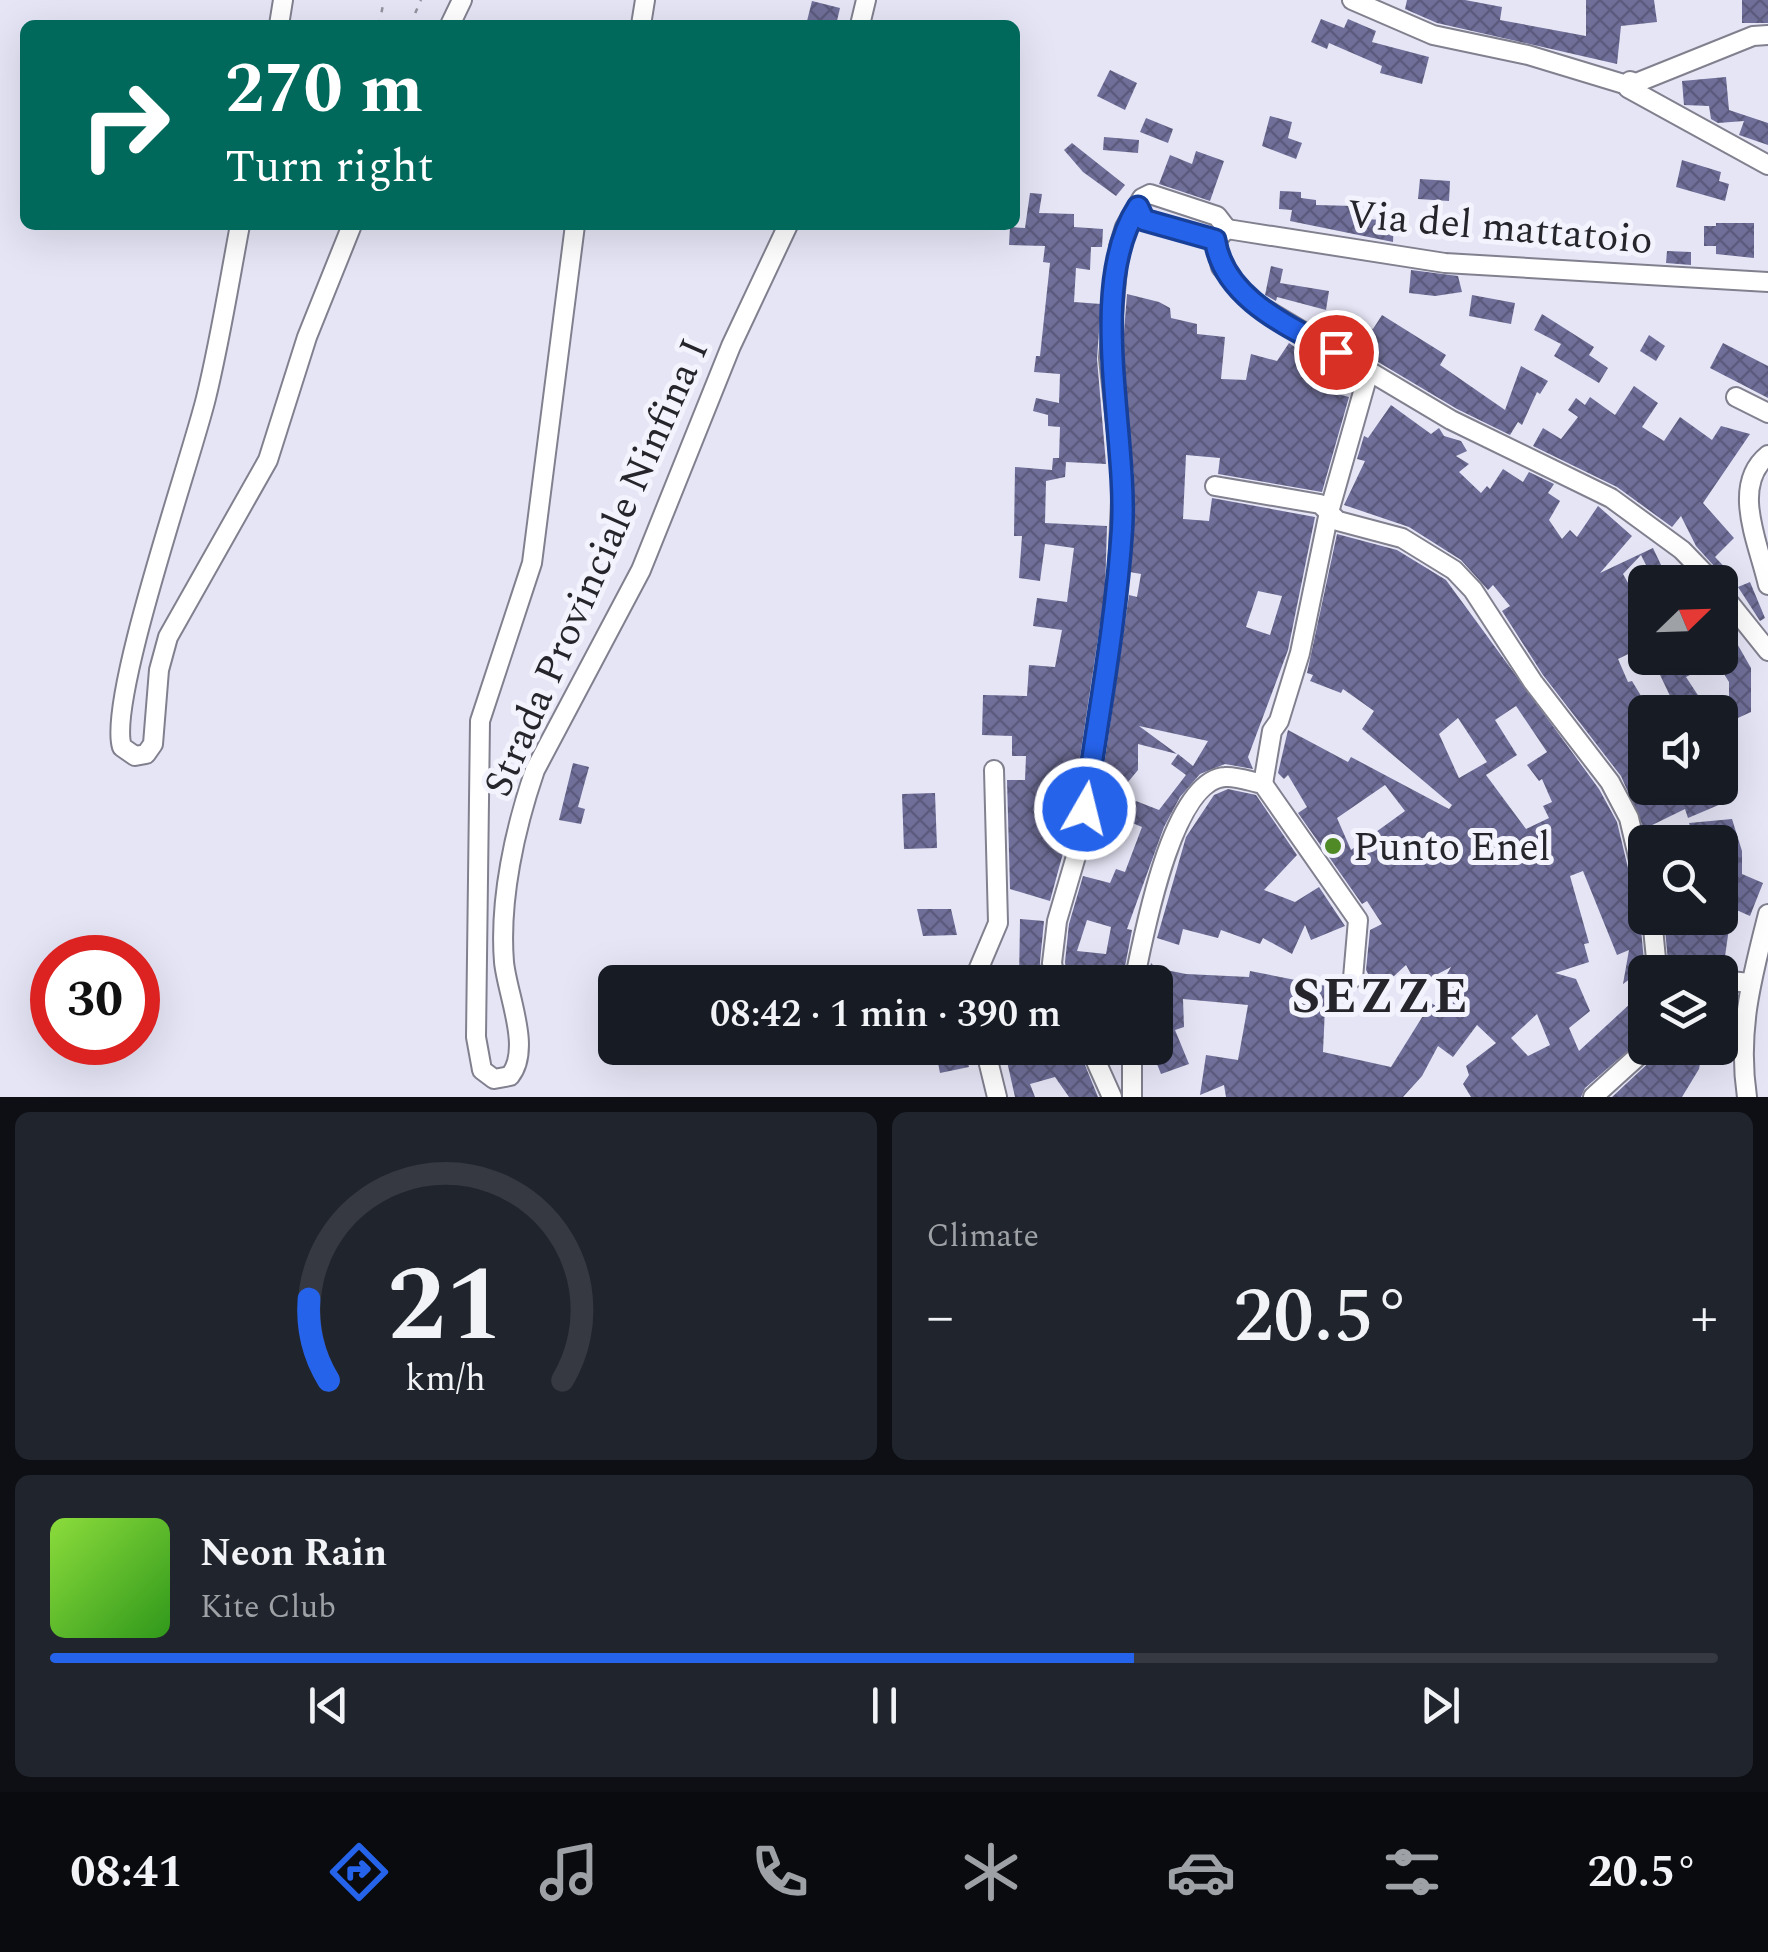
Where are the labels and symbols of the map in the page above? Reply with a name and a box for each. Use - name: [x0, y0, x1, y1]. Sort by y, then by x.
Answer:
- street label: Via del mattatoio: [1344, 185, 1655, 272]
- pin: [1294, 310, 1379, 395]
- street label: Strada Provinciale Ninfina I: [469, 329, 726, 807]
- north arrow: [1628, 565, 1738, 675]
- position arrow: [1033, 757, 1137, 861]
- place label: Punto Enel: [1353, 818, 1550, 879]
- marker: Punto Enel: [1322, 835, 1344, 857]
- speed limit sign: 30: [30, 935, 160, 1065]
- district label: SEZZE: [1292, 959, 1470, 1035]

